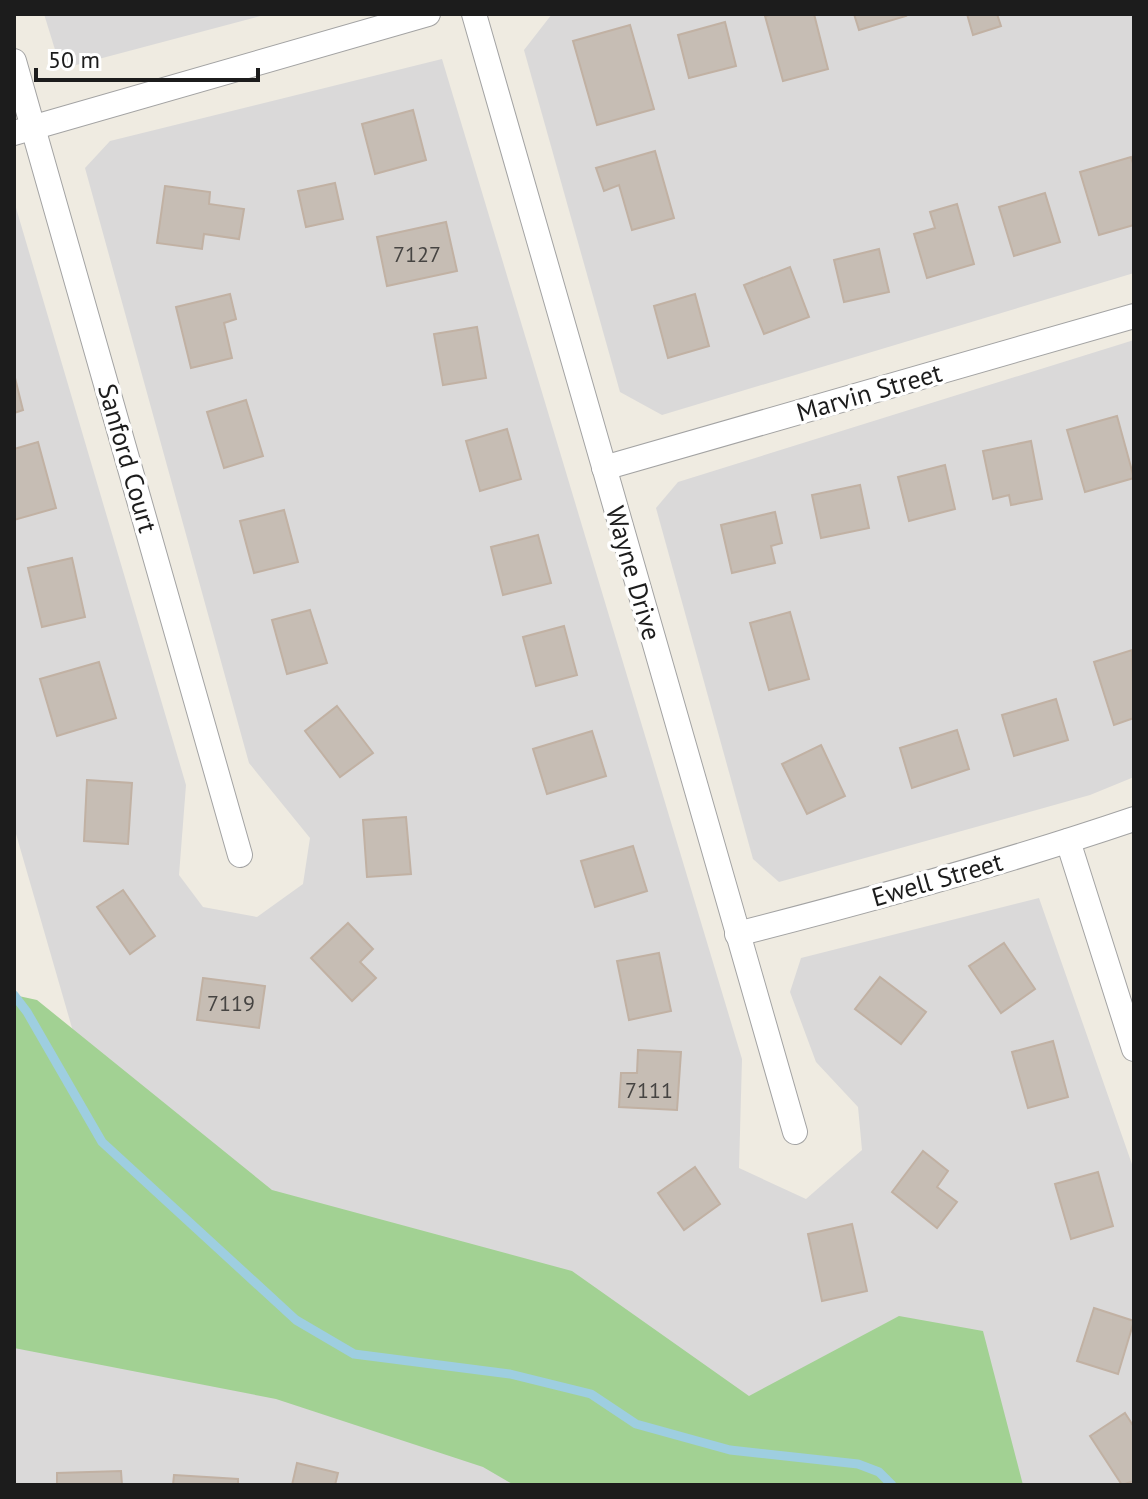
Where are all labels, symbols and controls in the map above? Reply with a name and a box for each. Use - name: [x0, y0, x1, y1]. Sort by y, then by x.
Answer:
- scale bar: [36, 32, 258, 82]
- text: 50 m: [48, 44, 100, 75]
- house number: 7127: [393, 240, 441, 268]
- street label: Marvin Street: [793, 356, 946, 428]
- street label: Sanford Court: [91, 380, 165, 536]
- street label: Wayne Drive: [599, 502, 669, 644]
- street label: Ewell Street: [868, 845, 1006, 913]
- house number: 7119: [207, 989, 255, 1017]
- house number: 7111: [625, 1076, 673, 1104]

